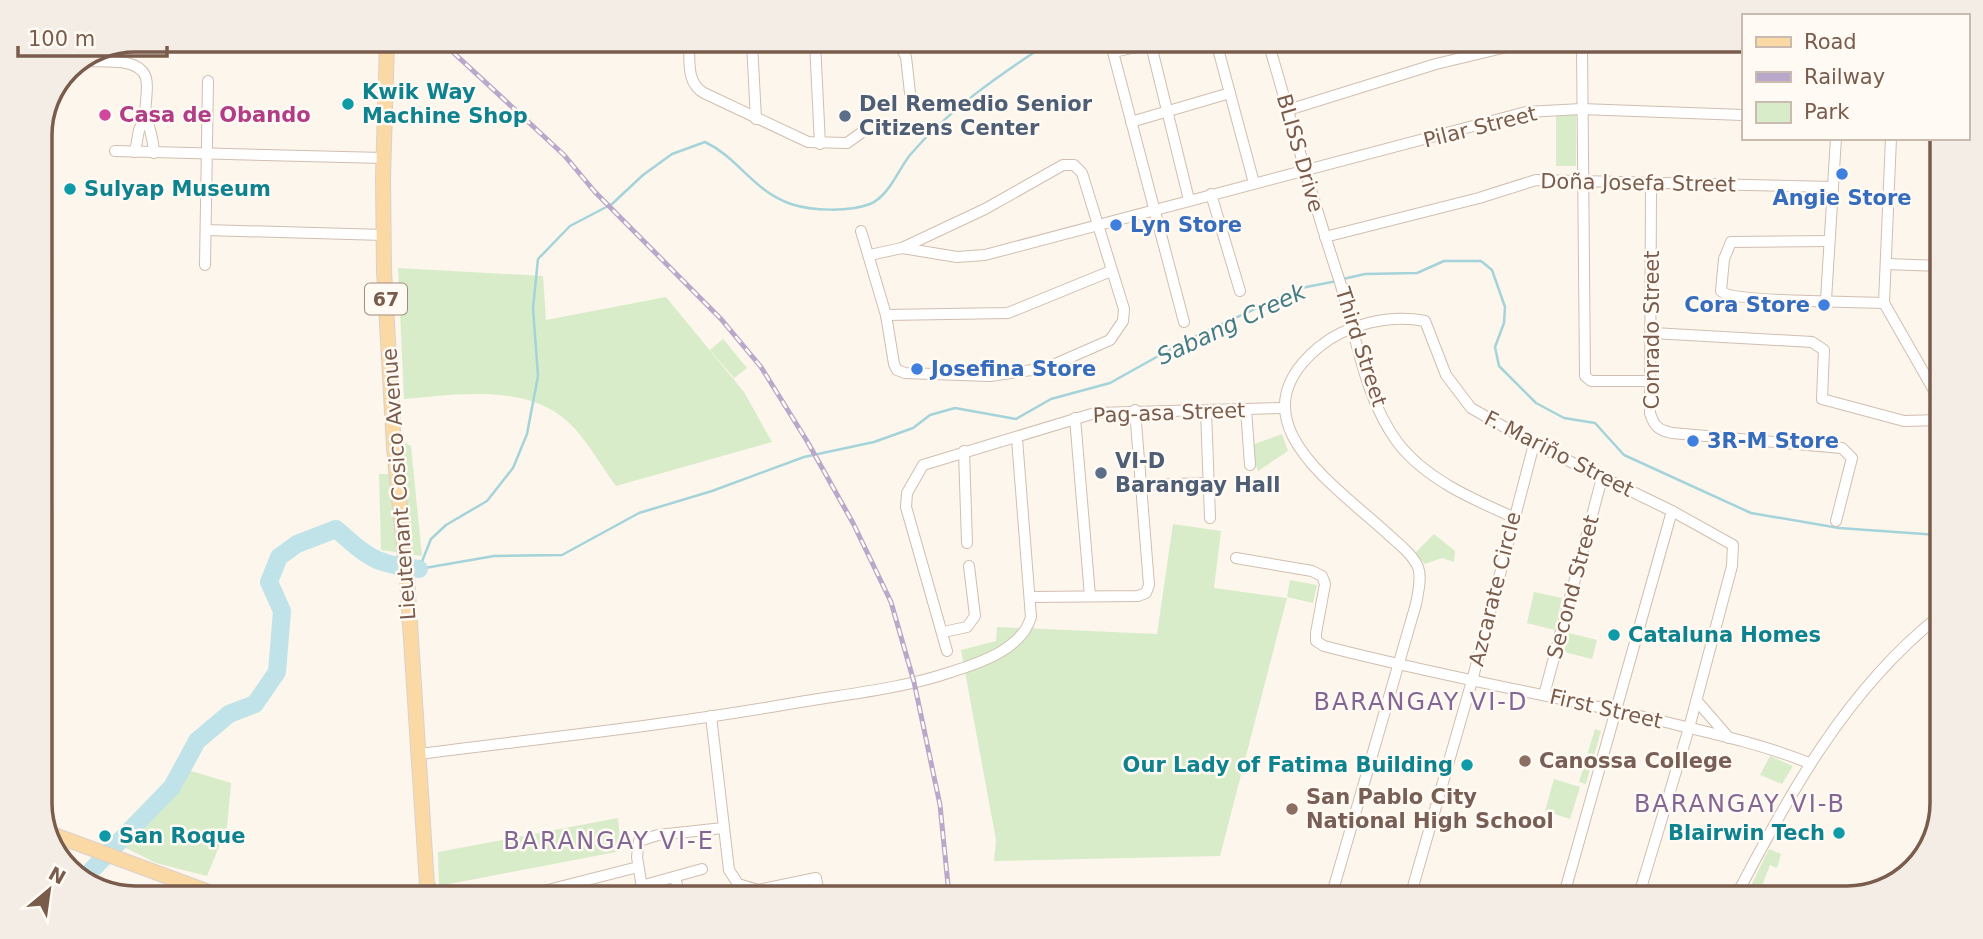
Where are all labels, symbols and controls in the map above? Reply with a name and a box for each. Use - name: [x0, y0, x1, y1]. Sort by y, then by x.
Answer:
- scale bar: [18, 14, 166, 58]
- legend: [1742, 14, 1969, 140]
- text: 100 m: [28, 27, 95, 51]
- text: Road: [1804, 30, 1857, 54]
- text: Railway: [1804, 65, 1885, 89]
- place label: Kwik Way Machine Shop: [362, 80, 528, 128]
- street label: BLISS Drive: [1272, 91, 1328, 215]
- place label: Del Remedio Senior Citizens Center: [859, 92, 1093, 140]
- marker: Kwik Way Machine Shop: [340, 96, 356, 112]
- text: Park: [1804, 100, 1850, 124]
- street label: Pilar Street: [1421, 101, 1539, 153]
- place label: Casa de Obando: [119, 103, 311, 127]
- marker: Casa de Obando: [97, 107, 113, 123]
- marker: Del Remedio Senior Citizens Center: [837, 108, 853, 124]
- marker: Angie Store: [1834, 166, 1850, 182]
- street label: Doña Josefa Street: [1540, 169, 1736, 197]
- place label: Sulyap Museum: [84, 177, 271, 201]
- marker: Sulyap Museum: [62, 181, 78, 197]
- place label: Angie Store: [1772, 186, 1912, 210]
- place label: Lyn Store: [1130, 213, 1242, 237]
- marker: Lyn Store: [1108, 217, 1124, 233]
- street label: Conrado Street: [1640, 251, 1664, 410]
- water label: Sabang Creek: [1153, 277, 1311, 370]
- street label: Third Street: [1330, 283, 1392, 410]
- road number: 67: [365, 284, 407, 314]
- place label: Cora Store: [1684, 293, 1810, 317]
- marker: Cora Store: [1816, 297, 1832, 313]
- street label: Lieutenant Cosico Avenue: [378, 347, 420, 621]
- place label: Josefina Store: [929, 357, 1096, 381]
- marker: Josefina Store: [909, 361, 925, 377]
- street label: Pag-asa Street: [1092, 398, 1246, 428]
- street label: F. Mariño Street: [1480, 406, 1638, 502]
- place label: 3R-M Store: [1707, 429, 1839, 453]
- marker: 3R-M Store: [1685, 433, 1701, 449]
- place label: VI-D Barangay Hall: [1115, 449, 1280, 497]
- marker: VI-D Barangay Hall: [1093, 465, 1109, 481]
- street label: Azcarate Circle: [1464, 509, 1526, 669]
- street label: Second Street: [1542, 513, 1604, 661]
- place label: Cataluna Homes: [1628, 623, 1821, 647]
- marker: Cataluna Homes: [1606, 627, 1622, 643]
- street label: First Street: [1547, 684, 1665, 734]
- district label: BARANGAY VI-D: [1313, 688, 1529, 716]
- place label: Canossa College: [1539, 749, 1732, 773]
- place label: Our Lady of Fatima Building: [1123, 753, 1453, 777]
- marker: Canossa College: [1517, 753, 1533, 769]
- marker: Our Lady of Fatima Building: [1459, 757, 1475, 773]
- place label: San Pablo City National High School: [1306, 785, 1554, 833]
- district label: BARANGAY VI-B: [1634, 790, 1846, 818]
- marker: San Pablo City National High School: [1284, 801, 1300, 817]
- place label: Blairwin Tech: [1668, 821, 1825, 845]
- place label: San Roque: [119, 824, 245, 848]
- marker: Blairwin Tech: [1831, 825, 1847, 841]
- district label: BARANGAY VI-E: [503, 827, 715, 855]
- marker: San Roque: [97, 828, 113, 844]
- north arrow: [14, 855, 84, 925]
- text: N: [45, 862, 70, 889]

